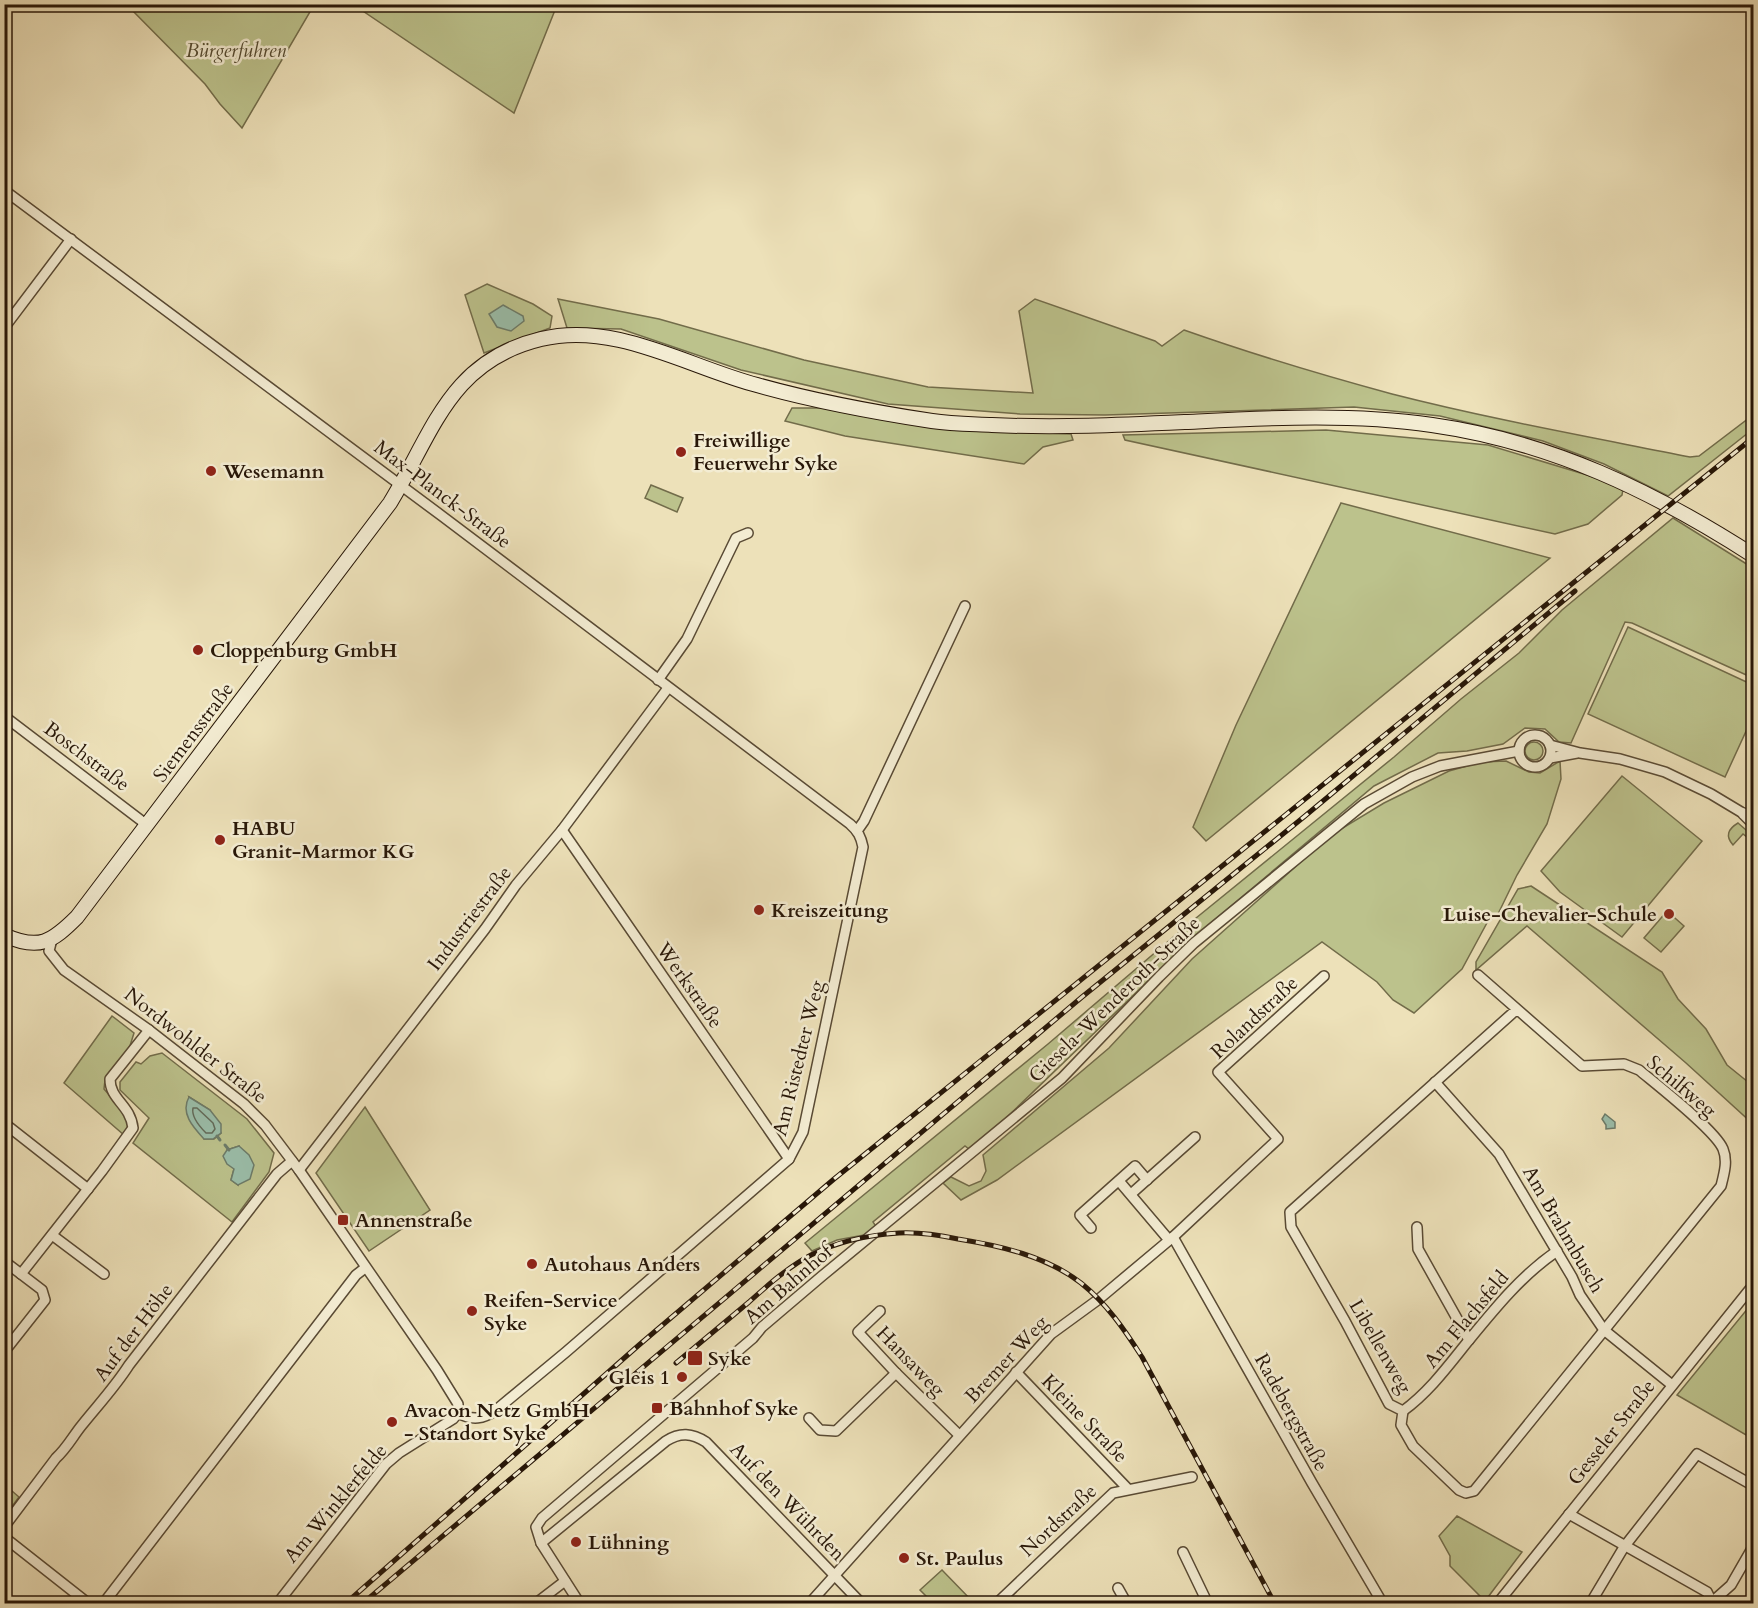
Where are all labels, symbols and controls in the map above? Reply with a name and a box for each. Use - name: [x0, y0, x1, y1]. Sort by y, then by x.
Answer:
- park label: Bürgerfuhren: [186, 37, 286, 64]
- place label: Freiwillige Feuerwehr Syke: [693, 427, 838, 477]
- street label: Max-Planck-Straße: [369, 434, 517, 555]
- marker: Freiwillige Feuerwehr Syke: [674, 445, 688, 459]
- place label: Wesemann: [222, 458, 325, 485]
- marker: Wesemann: [204, 464, 218, 478]
- place label: Cloppenburg GmbH: [210, 637, 398, 664]
- marker: Cloppenburg GmbH: [191, 643, 205, 657]
- street label: Siemensstraße: [147, 677, 240, 788]
- street label: Boschstraße: [38, 715, 135, 798]
- place label: HABU Granit-Marmor KG: [232, 815, 414, 865]
- marker: HABU Granit-Marmor KG: [213, 833, 227, 847]
- street label: Industriestraße: [421, 860, 518, 976]
- place label: Kreiszeitung: [771, 897, 888, 924]
- place label: Luise-Chevalier-Schule: [1443, 901, 1657, 928]
- marker: Kreiszeitung: [752, 903, 766, 917]
- marker: Luise-Chevalier-Schule: [1662, 907, 1676, 921]
- street label: Giesela-Wenderoth-Straße: [1023, 910, 1206, 1089]
- street label: Werkstraße: [650, 936, 729, 1034]
- street label: Rolandstraße: [1205, 970, 1304, 1065]
- street label: Am Ristedter Weg: [766, 977, 831, 1139]
- street label: Nordwohlder Straße: [119, 981, 273, 1110]
- street label: Schilfweg: [1641, 1049, 1723, 1124]
- street label: Am Brahmbusch: [1516, 1161, 1611, 1298]
- place label: Annenstraße: [355, 1207, 473, 1234]
- marker: Annenstraße: [336, 1213, 350, 1227]
- street label: Am Bahnhof: [738, 1237, 840, 1330]
- place label: Autohaus Anders: [544, 1251, 700, 1278]
- marker: Autohaus Anders: [525, 1257, 539, 1271]
- street label: Am Flachsfeld: [1418, 1265, 1515, 1374]
- street label: Auf der Höhe: [88, 1278, 179, 1387]
- place label: Reifen-Service Syke: [484, 1287, 618, 1337]
- street label: Libellenweg: [1343, 1294, 1419, 1399]
- marker: Reifen-Service Syke: [465, 1304, 479, 1318]
- street label: Bremer Weg: [959, 1309, 1055, 1409]
- street label: Hansaweg: [870, 1320, 952, 1403]
- place label: Syke: [708, 1345, 751, 1372]
- marker: Syke: [686, 1349, 704, 1367]
- street label: Radebergstraße: [1248, 1349, 1335, 1476]
- place label: Gleis 1: [609, 1364, 670, 1391]
- street label: Kleine Straße: [1035, 1368, 1134, 1469]
- marker: Gleis 1: [675, 1370, 689, 1384]
- street label: Gesseler Straße: [1562, 1374, 1661, 1491]
- place label: Bahnhof Syke: [669, 1395, 798, 1422]
- place label: Avacon Netz GmbH - Standort Syke: [404, 1397, 590, 1447]
- marker: Bahnhof Syke: [650, 1401, 664, 1415]
- marker: Avacon Netz GmbH - Standort Syke: [385, 1415, 399, 1429]
- street label: Auf den Wührden: [724, 1436, 852, 1567]
- street label: Am Winklerfelde: [278, 1438, 393, 1569]
- street label: Nordstraße: [1014, 1478, 1103, 1563]
- place label: Lühning: [588, 1529, 669, 1556]
- marker: Lühning: [569, 1535, 583, 1549]
- place label: St. Paulus: [916, 1545, 1003, 1572]
- marker: St. Paulus: [897, 1551, 911, 1565]

